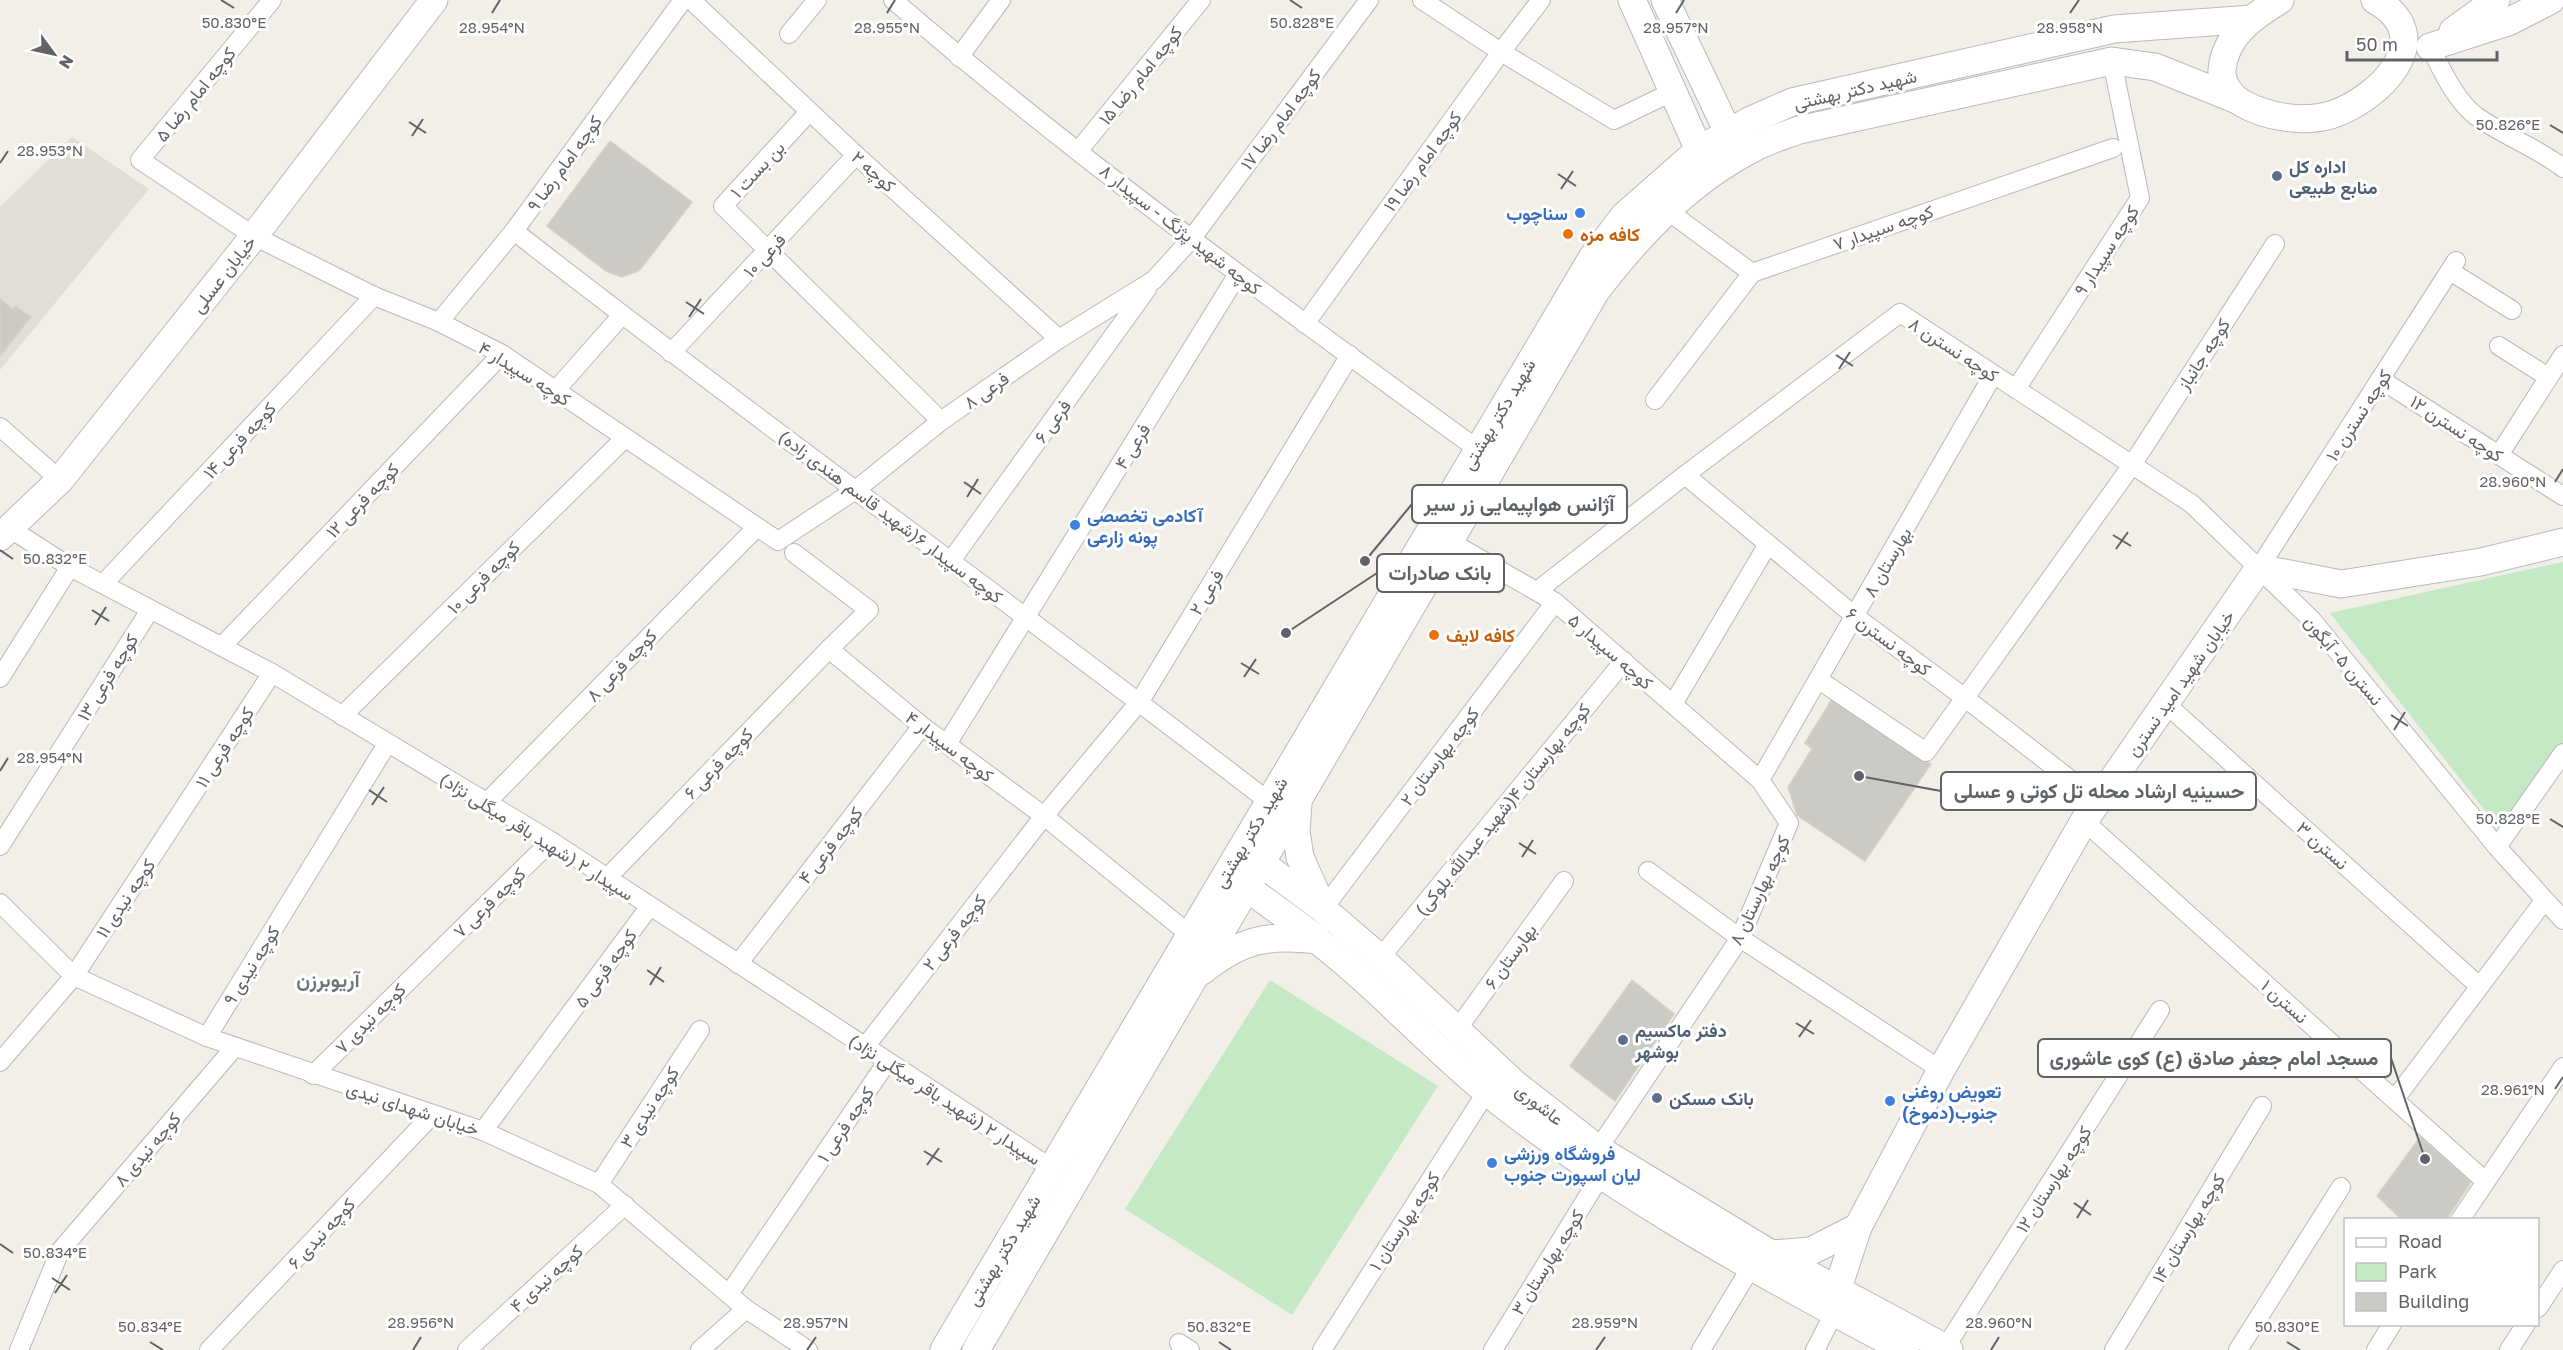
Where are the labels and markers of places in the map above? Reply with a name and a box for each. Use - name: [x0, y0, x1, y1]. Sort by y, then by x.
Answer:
- place label: اداره کل منابع طبیعی: [2289, 155, 2378, 200]
- marker: اداره کل منابع طبیعی: [2270, 169, 2284, 183]
- place label: سناچوب: [1506, 202, 1568, 226]
- marker: سناچوب: [1573, 206, 1587, 220]
- place label: کافه مزه: [1580, 223, 1640, 246]
- marker: کافه مزه: [1561, 227, 1575, 241]
- callout: آژانس هواپیمایی زر سیر: [1412, 485, 1627, 523]
- place label: آکادمی تخصصی پونه زارعی: [1087, 504, 1204, 549]
- marker: آکادمی تخصصی پونه زارعی: [1068, 518, 1082, 532]
- callout: بانک صادرات: [1377, 554, 1504, 592]
- place label: کافه لایف: [1446, 624, 1515, 647]
- marker: کافه لایف: [1427, 628, 1441, 642]
- callout: حسینیه ارشاد محله تل کوتی و عسلی: [1941, 772, 2256, 810]
- place label: دفتر ماکسیم بوشهر: [1634, 1019, 1727, 1063]
- marker: دفتر ماکسیم بوشهر: [1616, 1033, 1630, 1047]
- callout: مسجد امام جعفر صادق (ع) کوی عاشوری: [2038, 1039, 2391, 1077]
- place label: تعويض روغنی جنوب(دموخ): [1902, 1080, 2002, 1125]
- place label: بانک مسکن: [1669, 1087, 1754, 1110]
- marker: بانک مسکن: [1650, 1091, 1664, 1105]
- marker: تعويض روغنی جنوب(دموخ): [1883, 1094, 1897, 1108]
- place label: فروشگاه ورزشی لیان اسپورت جنوب: [1504, 1142, 1641, 1187]
- marker: فروشگاه ورزشی لیان اسپورت جنوب: [1485, 1156, 1499, 1170]

